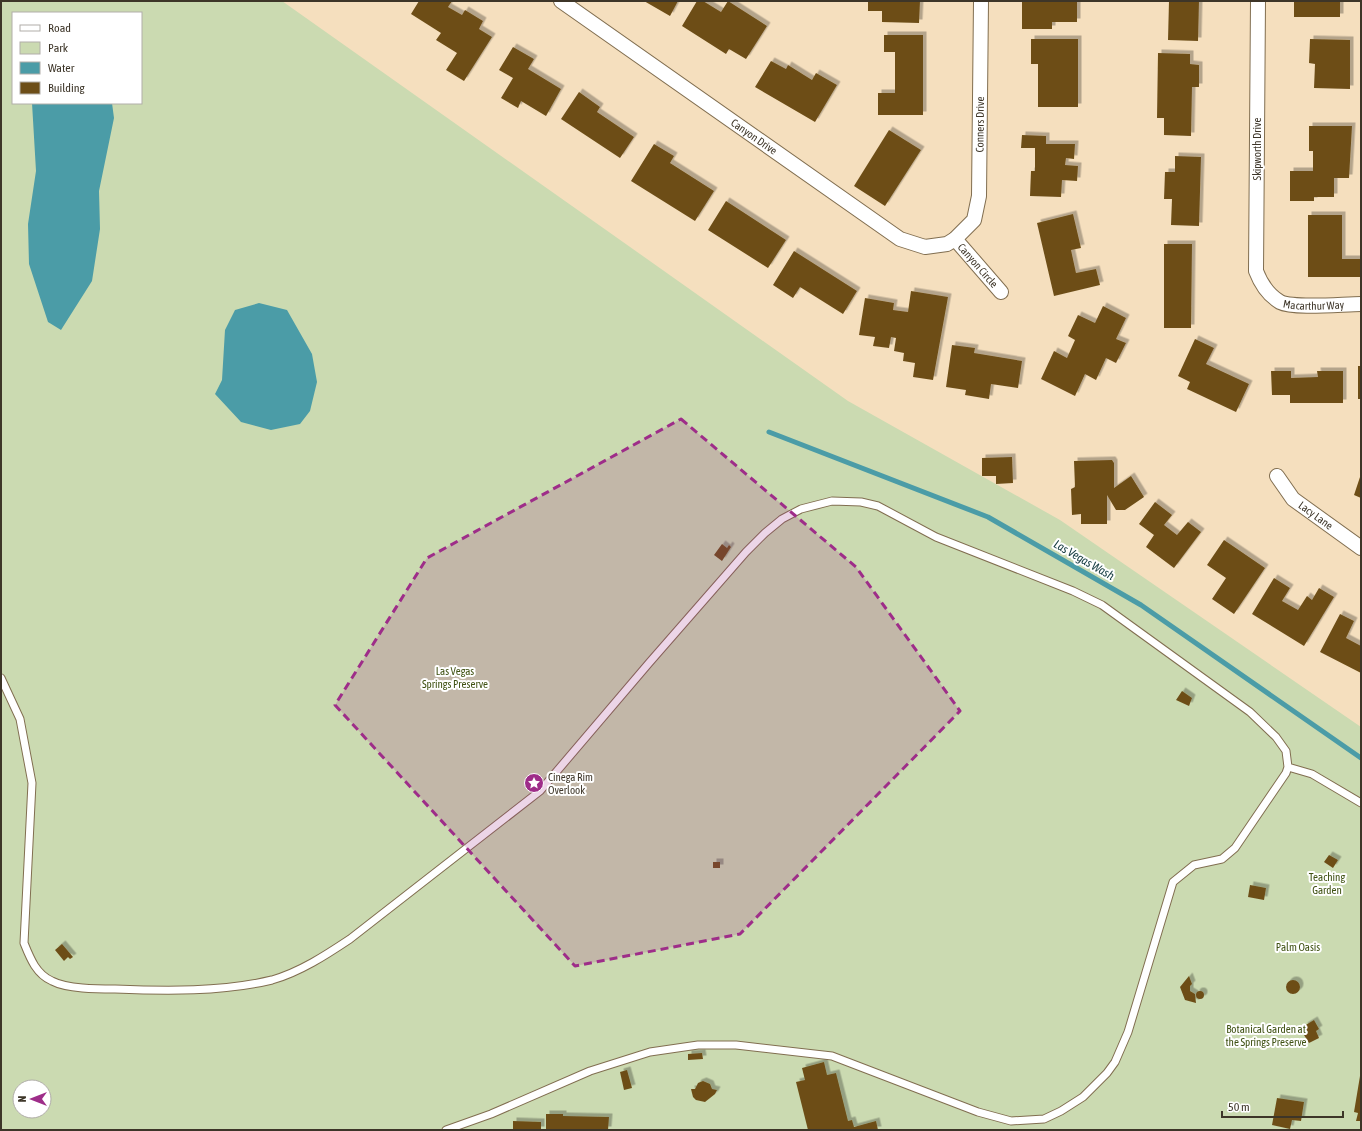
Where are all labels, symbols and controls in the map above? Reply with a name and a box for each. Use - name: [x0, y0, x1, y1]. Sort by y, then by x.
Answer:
- legend: [12, 12, 142, 104]
- text: Road: [48, 21, 71, 35]
- text: Park: [48, 41, 69, 55]
- text: Water: [48, 61, 75, 75]
- text: Building: [48, 81, 86, 95]
- street label: Conners Drive: [973, 96, 986, 152]
- street label: Canyon Drive: [729, 116, 779, 157]
- street label: Skipworth Drive: [1251, 118, 1263, 180]
- street label: Canyon Circle: [956, 241, 1000, 290]
- street label: Macarthur Way: [1282, 298, 1345, 312]
- street label: Lacy Lane: [1296, 499, 1335, 532]
- water label: Las Vegas Wash: [1051, 537, 1117, 583]
- park label: Las Vegas Springs Preserve: [422, 665, 488, 690]
- place label: Cinega Rim Overlook: [548, 771, 593, 796]
- place icon: Cinega Rim Overlook: [523, 772, 545, 794]
- park label: Teaching Garden: [1309, 871, 1345, 896]
- park label: Palm Oasis: [1276, 941, 1320, 953]
- park label: Botanical Garden at the Springs Preserve: [1225, 1023, 1307, 1048]
- north arrow: [12, 1079, 52, 1119]
- scale bar: [1222, 1093, 1343, 1119]
- text: N: [16, 1096, 28, 1102]
- text: 50 m: [1228, 1100, 1250, 1114]

